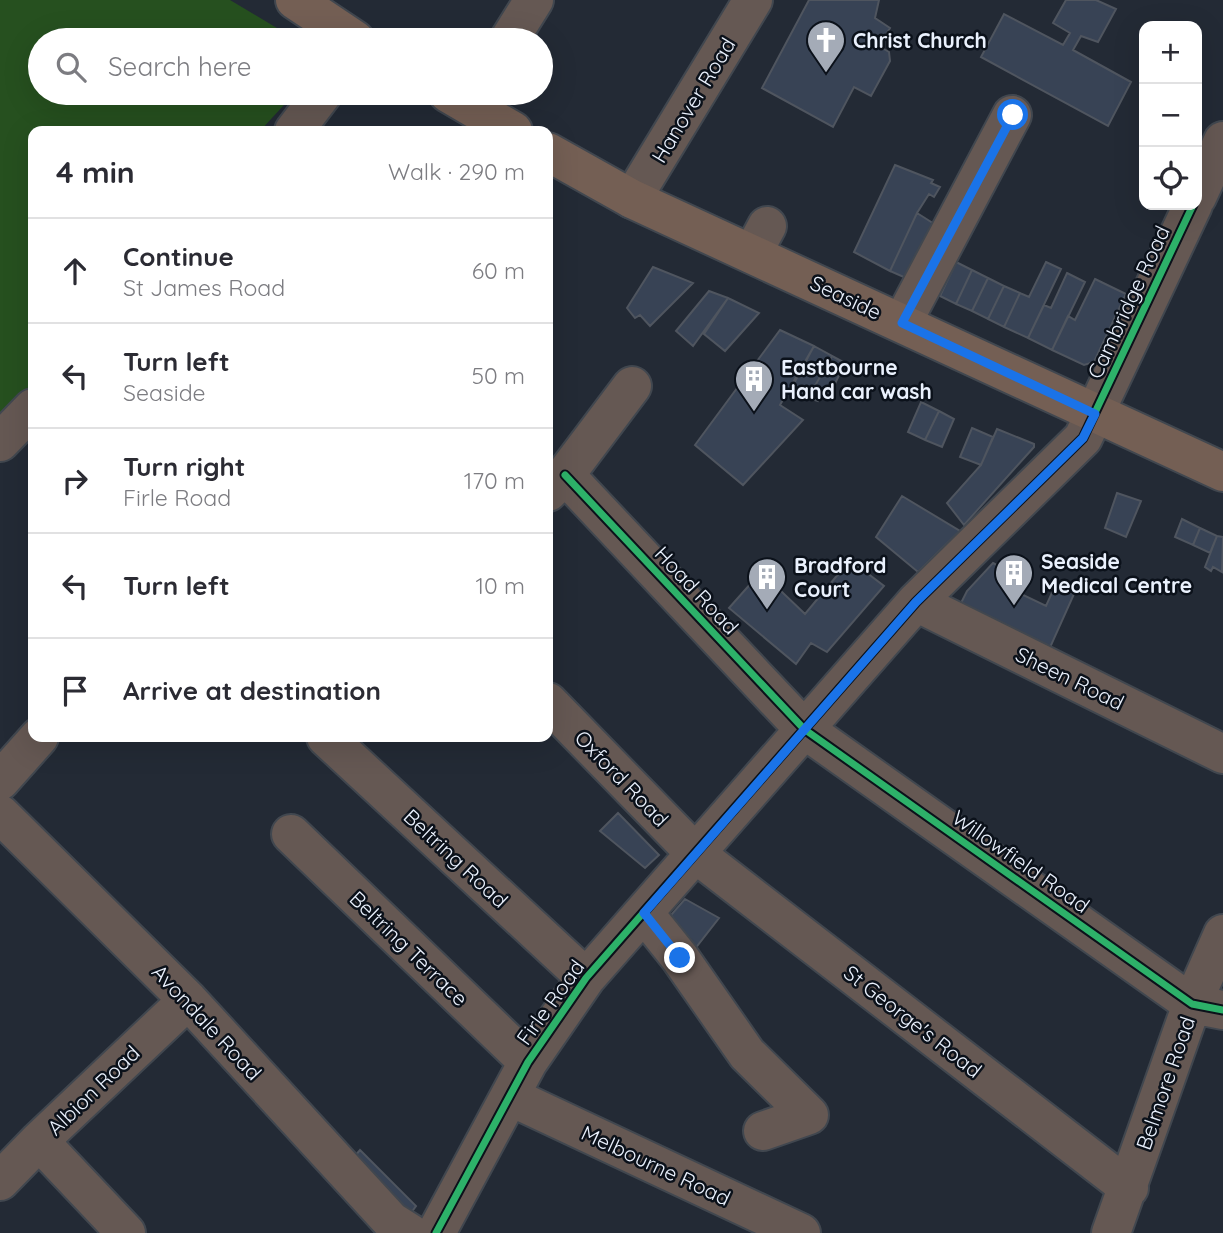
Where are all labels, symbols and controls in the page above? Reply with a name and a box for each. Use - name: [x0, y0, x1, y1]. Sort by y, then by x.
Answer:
- church icon: Christ Church: [805, 19, 847, 74]
- map controls: [1139, 21, 1202, 210]
- button: +: [1139, 21, 1202, 84]
- place label: Christ Church: [853, 27, 987, 53]
- search box: [28, 28, 553, 105]
- street label: Hanover Road: [645, 33, 741, 167]
- icon: search: [52, 48, 90, 86]
- text: Search here: [108, 50, 252, 83]
- button: −: [1139, 84, 1202, 147]
- route start: [997, 99, 1028, 130]
- button: locate: [1139, 147, 1202, 210]
- text: 4 min: [56, 153, 135, 191]
- text: Walk · 290 m: [388, 157, 525, 186]
- street label: Cambridge Road: [1081, 221, 1175, 383]
- text: Continue: [123, 240, 234, 273]
- icon: ahead: [56, 252, 94, 290]
- text: 60 m: [472, 256, 525, 285]
- street label: Seaside: [806, 269, 886, 325]
- text: St James Road: [123, 273, 285, 302]
- text: Turn left: [123, 345, 230, 378]
- place label: Eastbourne Hand car wash: [781, 354, 932, 404]
- icon: left: [56, 357, 94, 395]
- building icon: Eastbourne Hand car wash: [733, 358, 775, 413]
- text: 50 m: [472, 361, 525, 390]
- text: Seaside: [123, 378, 206, 407]
- text: Turn right: [123, 450, 245, 483]
- icon: right: [56, 462, 94, 500]
- text: 170 m: [464, 466, 525, 495]
- text: Firle Road: [123, 483, 231, 512]
- street label: Hoad Road: [650, 541, 744, 639]
- place label: Seaside Medical Centre: [1041, 548, 1192, 598]
- place label: Bradford Court: [794, 552, 886, 602]
- building icon: Seaside Medical Centre: [993, 552, 1035, 607]
- building icon: Bradford Court: [746, 556, 788, 611]
- icon: left: [56, 567, 94, 605]
- text: Turn left: [123, 569, 230, 602]
- text: 10 m: [476, 571, 525, 600]
- street label: Sheen Road: [1012, 641, 1128, 715]
- icon: arrive: [56, 672, 94, 710]
- text: Arrive at destination: [123, 674, 381, 707]
- street label: Oxford Road: [570, 724, 674, 832]
- street label: Beltring Road: [398, 803, 514, 913]
- street label: Willowfield Road: [947, 804, 1095, 918]
- street label: Beltring Terrace: [344, 885, 474, 1011]
- route end: [664, 942, 695, 973]
- street label: Firle Road: [510, 954, 590, 1050]
- street label: Avondale Road: [147, 959, 267, 1085]
- street label: St George's Road: [839, 959, 987, 1083]
- street label: Belmore Road: [1130, 1013, 1200, 1153]
- street label: Albion Road: [41, 1040, 145, 1140]
- street label: Melbourne Road: [577, 1119, 735, 1211]

